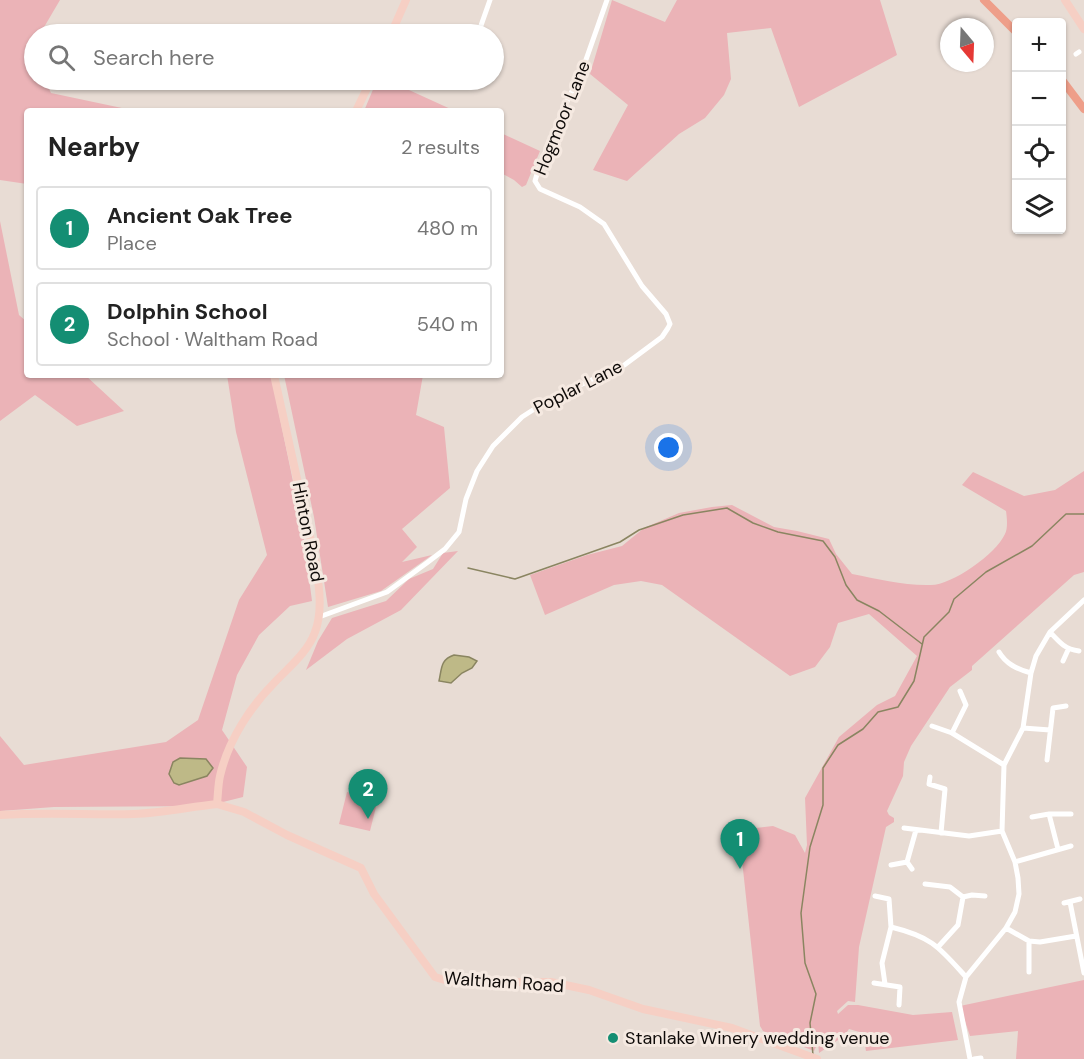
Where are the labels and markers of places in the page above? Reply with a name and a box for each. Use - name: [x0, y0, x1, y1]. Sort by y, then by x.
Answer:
- pin: 2: [348, 770, 388, 819]
- pin: 1: [720, 820, 760, 869]
- place label: Stanlake Winery wedding venue: [625, 1026, 889, 1050]
- marker: Stanlake Winery wedding venue: [606, 1031, 620, 1045]

